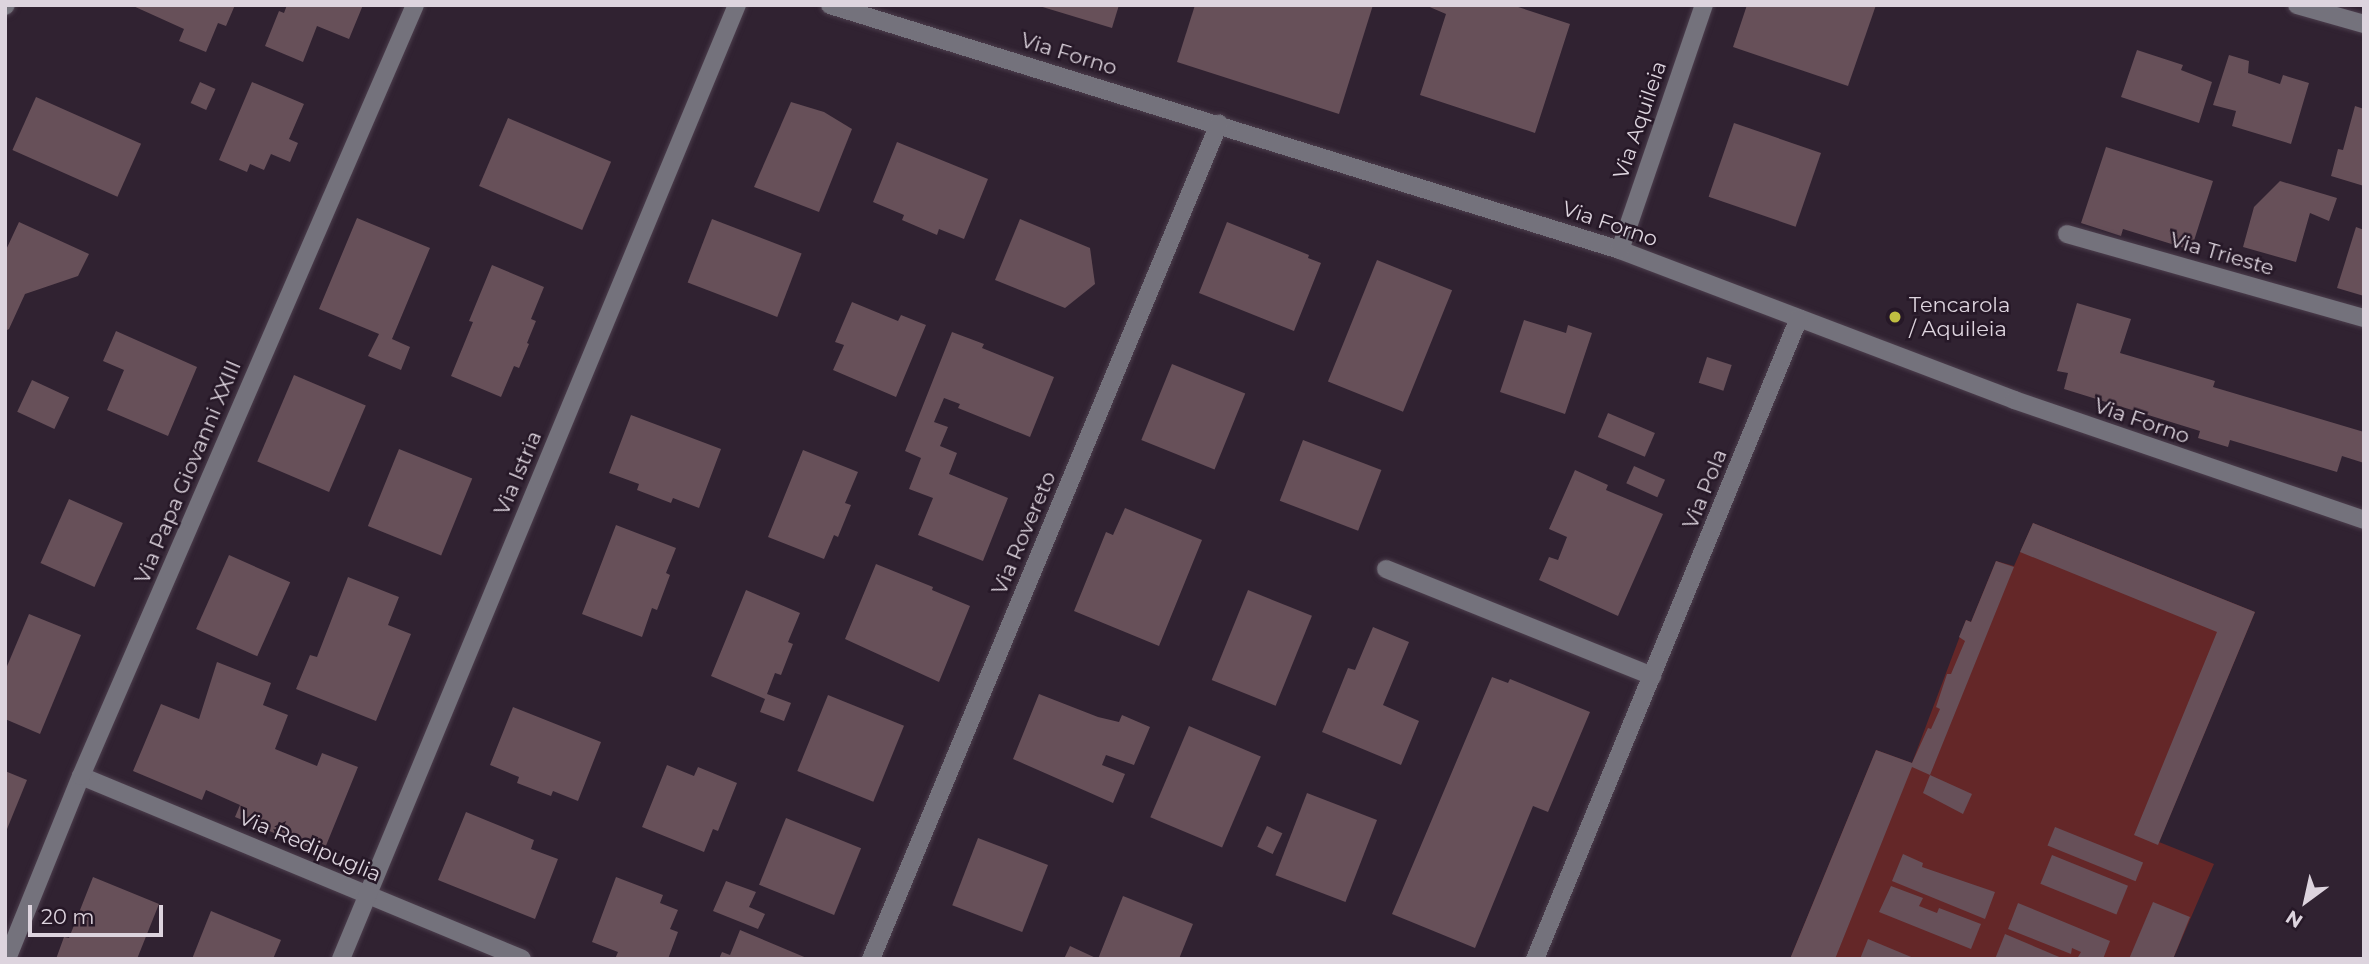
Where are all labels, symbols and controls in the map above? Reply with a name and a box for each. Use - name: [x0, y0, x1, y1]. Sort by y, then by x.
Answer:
- street label: Via Forno: [1018, 27, 1120, 81]
- street label: Via Aquileia: [1608, 58, 1672, 182]
- street label: Via Forno: [1559, 196, 1661, 252]
- street label: Via Trieste: [2167, 227, 2277, 281]
- place label: Tencarola / Aquileia: [1909, 292, 2010, 342]
- marker: Tencarola / Aquileia: [1887, 309, 1903, 325]
- street label: Via Papa Giovanni XXIII: [129, 356, 247, 588]
- street label: Via Forno: [2091, 393, 2193, 449]
- street label: Via Istria: [489, 427, 547, 519]
- street label: Via Pola: [1678, 445, 1732, 533]
- street label: Via Rovereto: [987, 467, 1061, 599]
- street label: Via Redipuglia: [235, 805, 385, 887]
- north arrow: [2271, 866, 2341, 936]
- scale bar: [32, 890, 166, 934]
- text: 20 m: [41, 904, 95, 929]
- text: N: [2282, 905, 2307, 933]

